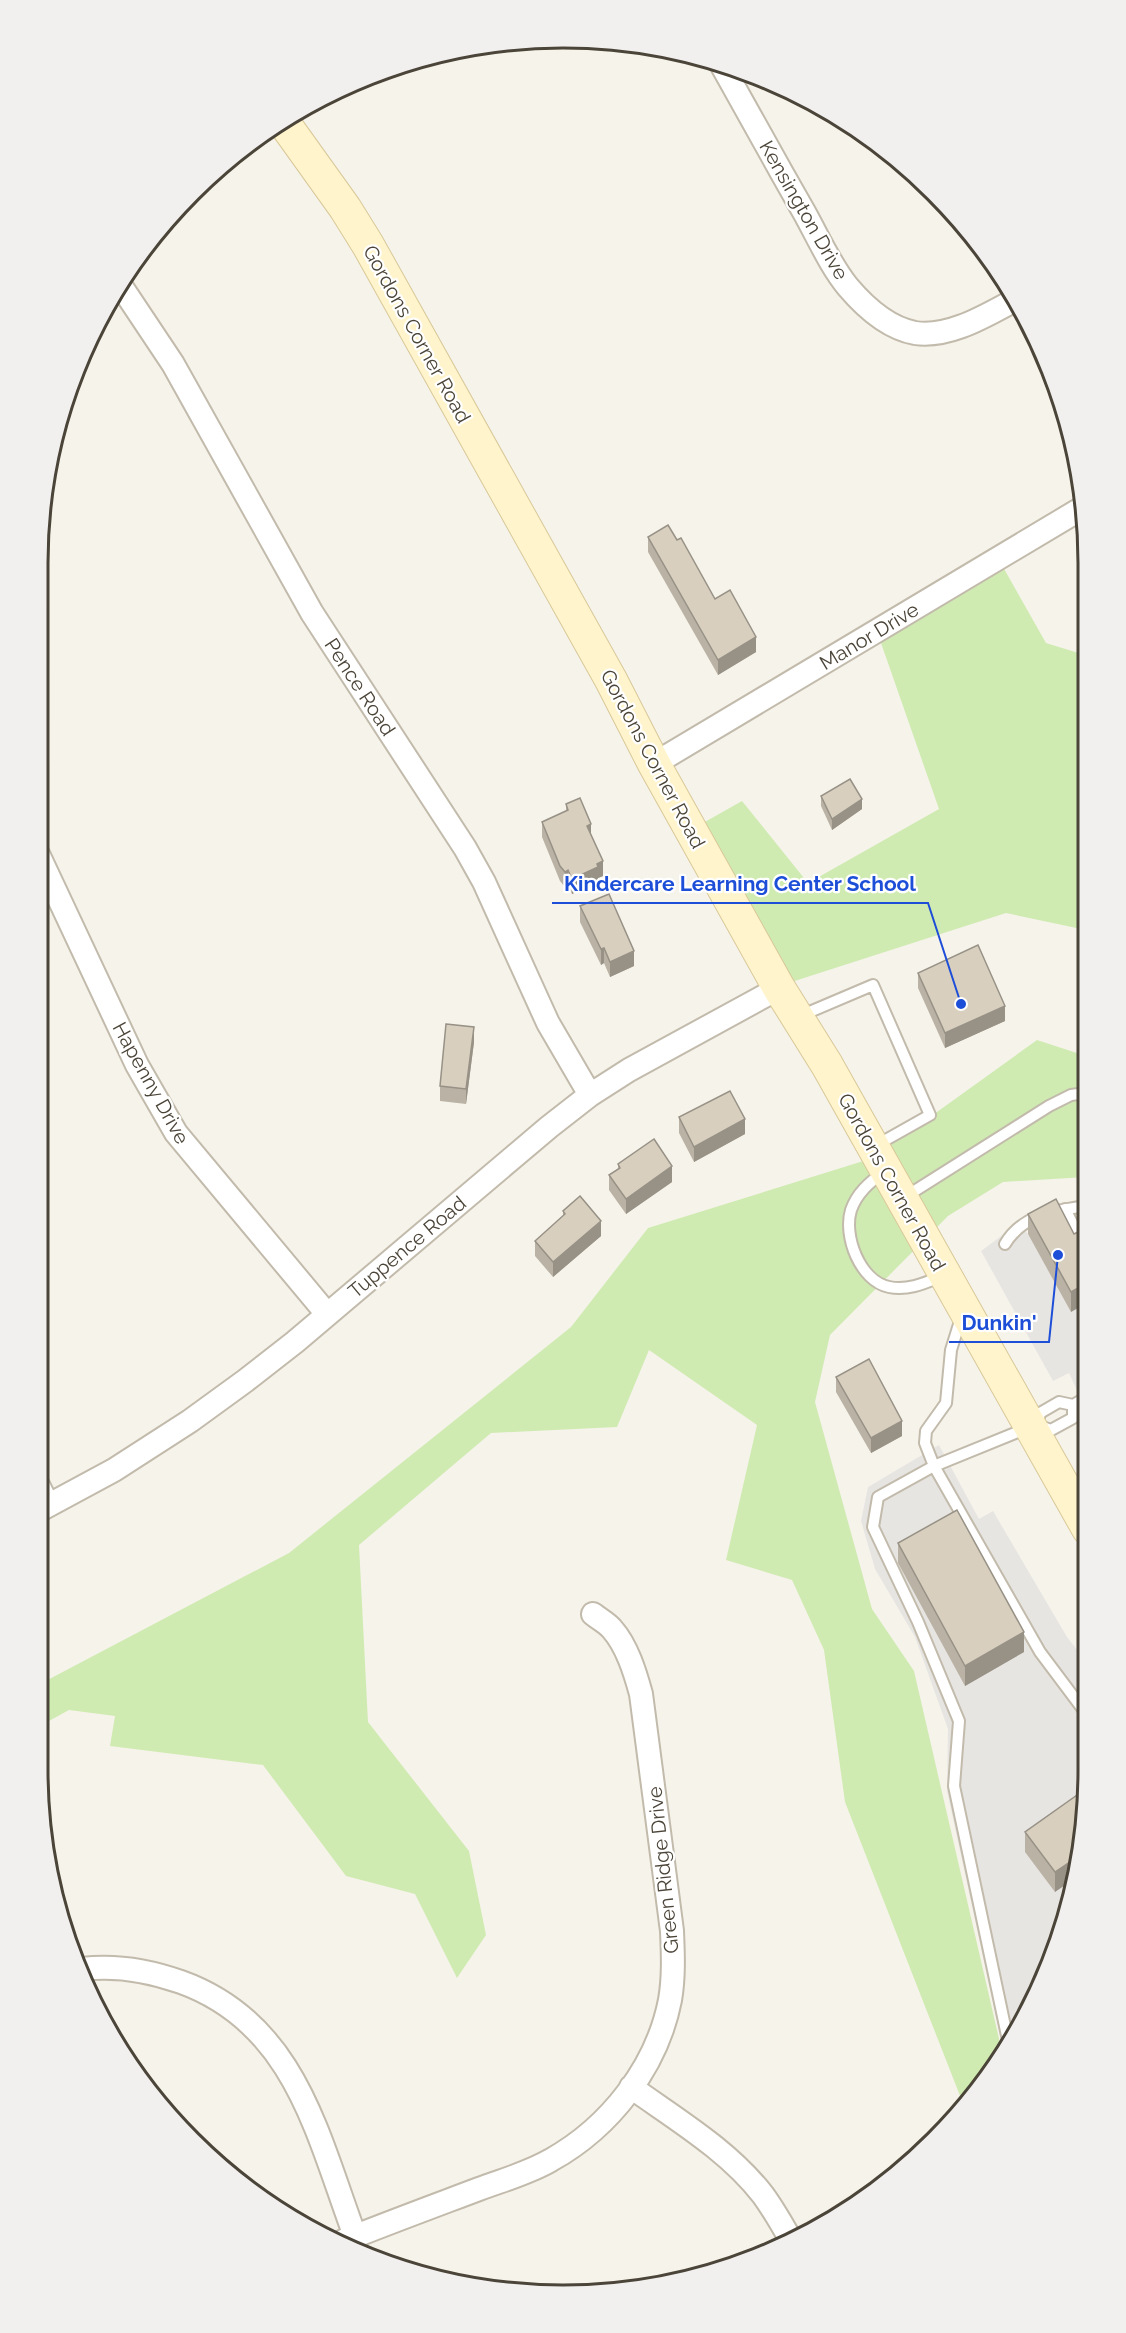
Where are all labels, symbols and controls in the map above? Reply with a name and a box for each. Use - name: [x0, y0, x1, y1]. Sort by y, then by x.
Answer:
- street label: Kensington Drive: [754, 136, 854, 284]
- street label: Gordons Corner Road: [358, 241, 476, 427]
- street label: Manor Drive: [815, 597, 923, 675]
- street label: Pence Road: [320, 634, 400, 740]
- street label: Gordons Corner Road: [596, 665, 710, 853]
- callout: Kindercare Learning Center School: [552, 864, 928, 903]
- text: Kindercare Learning Center School: [564, 871, 916, 896]
- street label: Hapenny Drive: [108, 1018, 195, 1148]
- street label: Gordons Corner Road: [833, 1089, 951, 1275]
- street label: Tuppence Road: [343, 1191, 471, 1303]
- callout: Dunkin': [949, 1303, 1049, 1342]
- text: Dunkin': [961, 1310, 1037, 1335]
- street label: Green Ridge Drive: [642, 1785, 684, 1955]

